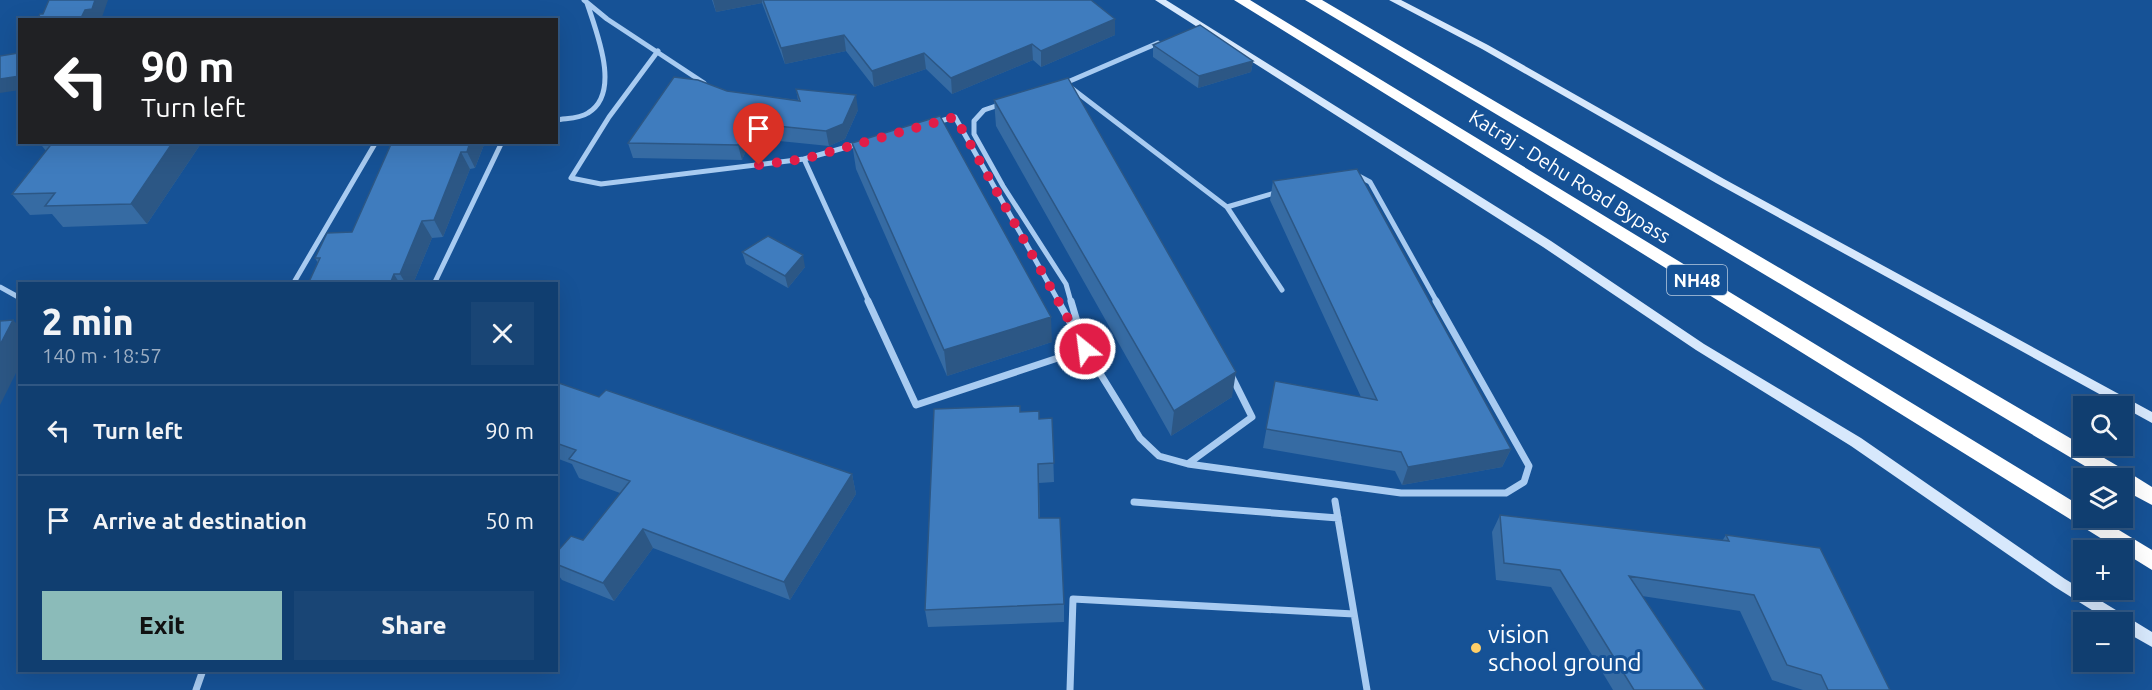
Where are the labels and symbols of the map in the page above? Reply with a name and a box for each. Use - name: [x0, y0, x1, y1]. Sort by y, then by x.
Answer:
- pin: [733, 103, 784, 165]
- street label: Katraj - Dehu Road Bypass: [1465, 105, 1675, 247]
- road number: NH48: [1667, 265, 1727, 295]
- position arrow: [1053, 317, 1117, 381]
- place label: vision school ground: [1488, 621, 1642, 676]
- marker: vision school ground: [1469, 641, 1483, 655]

